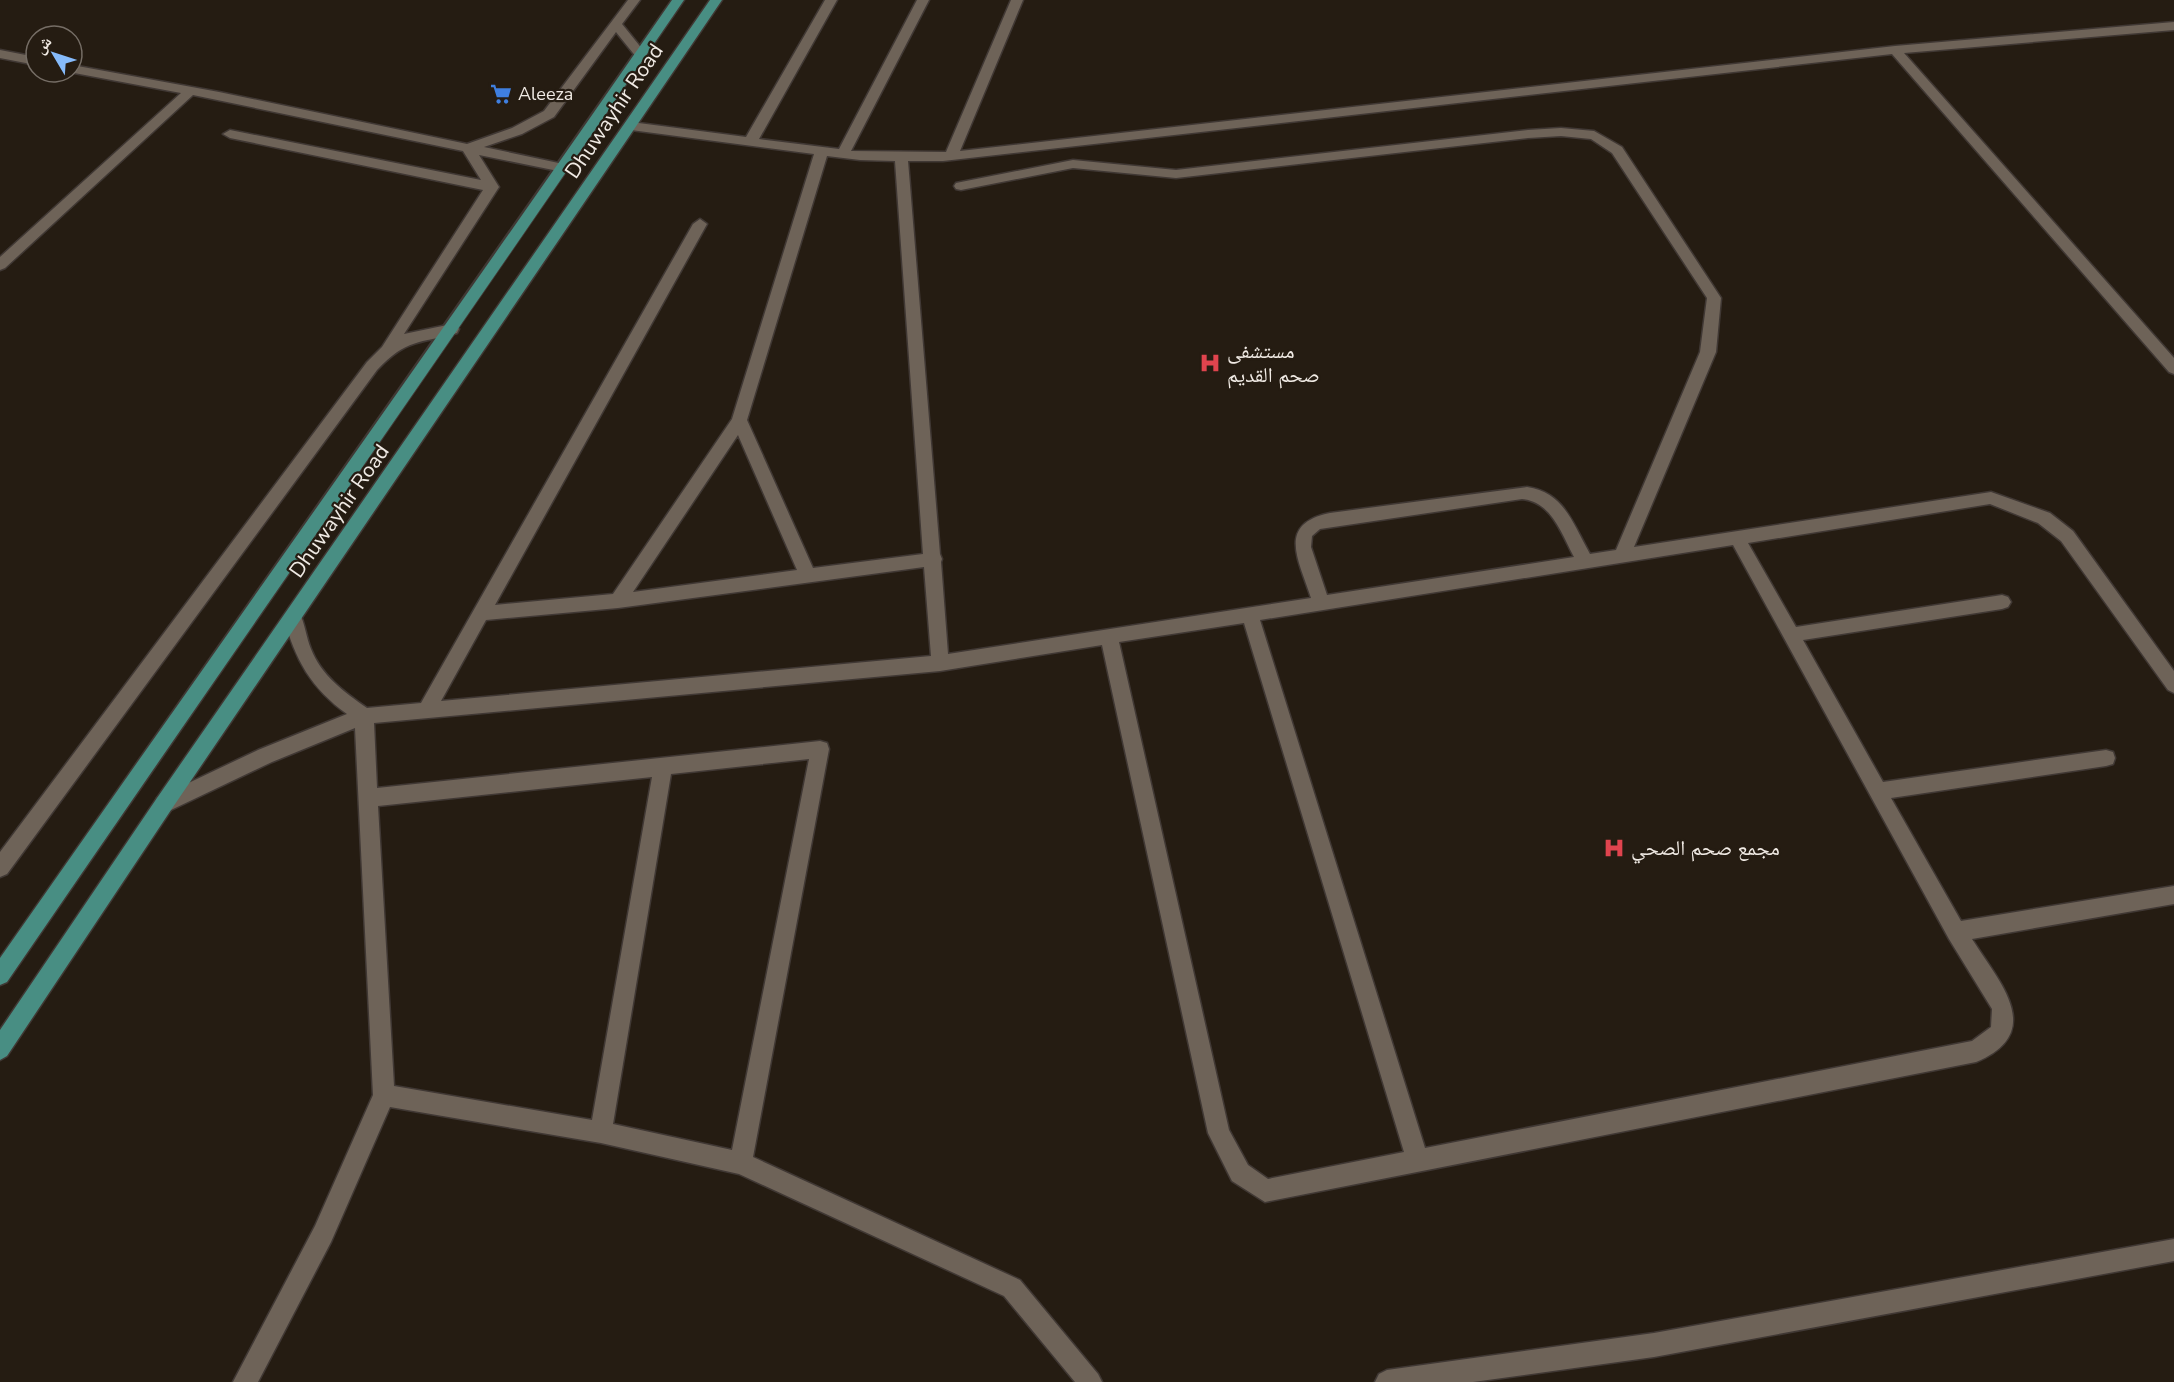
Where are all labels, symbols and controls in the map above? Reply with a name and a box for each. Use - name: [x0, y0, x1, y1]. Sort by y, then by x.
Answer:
- north arrow: [24, 24, 84, 84]
- text: ش: [29, 32, 57, 59]
- street label: Dhuwayhir Road: [558, 38, 670, 184]
- supermarket icon: Aleeza: [489, 82, 513, 106]
- place label: Aleeza: [518, 82, 573, 106]
- place label: مستشفى صحم القديم: [1227, 337, 1320, 389]
- hospital icon: مستشفى صحم القديم: [1198, 351, 1222, 375]
- street label: Dhuwayhir Road: [282, 439, 396, 583]
- place label: مجمع صحم الصحي: [1631, 834, 1780, 864]
- hospital icon: مجمع صحم الصحي: [1602, 836, 1626, 860]

